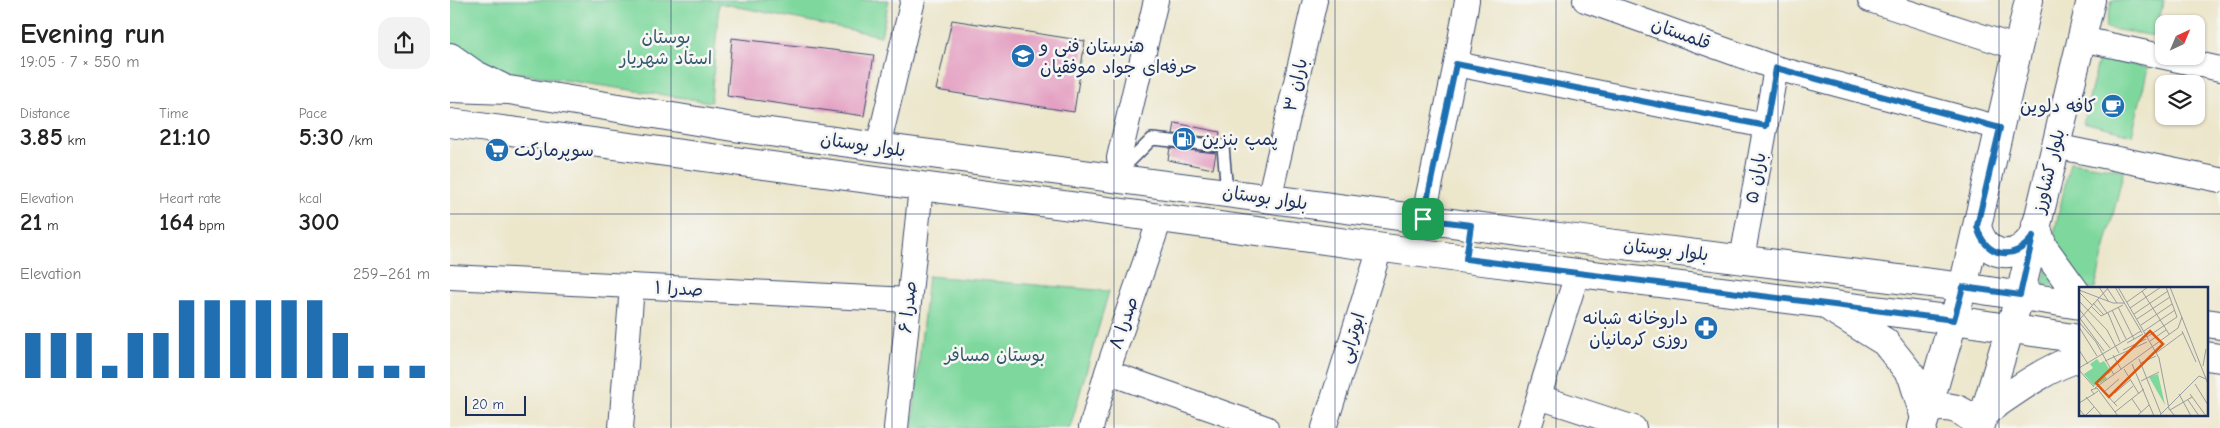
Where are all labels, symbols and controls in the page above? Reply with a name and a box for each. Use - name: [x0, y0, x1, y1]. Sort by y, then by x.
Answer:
- street label: قلمستان: [1649, 14, 1713, 54]
- north arrow: [2155, 15, 2205, 65]
- map controls: [2155, 15, 2205, 125]
- button: share: [378, 17, 430, 69]
- text: Evening run: [20, 18, 165, 50]
- park label: بوستان استاد شهریار: [618, 27, 712, 69]
- place label: هنرستان فنی و حرفه‌ای جواد موفقیان: [1038, 36, 1197, 78]
- school or university icon: هنرستان فنی و حرفه‌ای جواد موفقیان: [1010, 43, 1036, 69]
- text: 19:05 · 7 × 550 m: [20, 53, 140, 71]
- street label: باران ۳: [1280, 56, 1312, 114]
- button: layers: [2155, 75, 2205, 125]
- cafe icon: کافه دلوین: [2100, 93, 2126, 119]
- place label: کافه دلوین: [2020, 96, 2096, 117]
- text: Distance: [20, 105, 70, 122]
- text: Time: [159, 105, 188, 122]
- text: Pace: [299, 105, 327, 122]
- text: 3.85: [20, 122, 63, 151]
- text: 21:10: [159, 122, 211, 151]
- text: 5:30: [299, 122, 344, 151]
- fuel station icon: پمپ بنزین: [1171, 126, 1197, 152]
- street label: بلوار کشاورز: [2028, 127, 2070, 217]
- street label: بلوار بوستان: [819, 129, 907, 161]
- place label: پمپ بنزین: [1202, 129, 1278, 151]
- text: km: [63, 132, 86, 149]
- text: /km: [344, 132, 373, 149]
- supermarket icon: سوپرمارکت: [484, 137, 510, 163]
- place label: سوپرمارکت: [514, 140, 594, 162]
- street label: باران ۵: [1741, 151, 1771, 205]
- street label: بلوار بوستان: [1221, 182, 1309, 214]
- text: Elevation: [20, 190, 74, 207]
- text: Heart rate: [159, 190, 221, 207]
- text: kcal: [299, 190, 322, 207]
- pin: [1402, 198, 1444, 240]
- icon: arrive: [1409, 205, 1437, 233]
- text: 21: [20, 207, 42, 236]
- text: 164: [159, 207, 194, 236]
- text: 300: [299, 207, 340, 236]
- text: m: [42, 217, 59, 234]
- text: bpm: [194, 217, 225, 234]
- street label: بلوار بوستان: [1622, 234, 1710, 266]
- text: Elevation: [20, 265, 81, 283]
- text: 259–261 m: [353, 265, 430, 283]
- street label: صدرا ۱: [654, 277, 704, 301]
- street label: صدرا ۶: [895, 280, 921, 334]
- inset map: [2079, 287, 2208, 416]
- street label: صدرا ۸: [1105, 294, 1143, 352]
- place label: داروخانه شبانه روزی کرمانیان: [1583, 308, 1688, 350]
- street label: ابوترابی: [1334, 310, 1370, 366]
- pharmacy icon: داروخانه شبانه روزی کرمانیان: [1693, 315, 1719, 341]
- park label: بوستان مسافر: [943, 345, 1045, 366]
- scale bar: [465, 393, 526, 416]
- text: 20 m: [472, 396, 504, 413]

